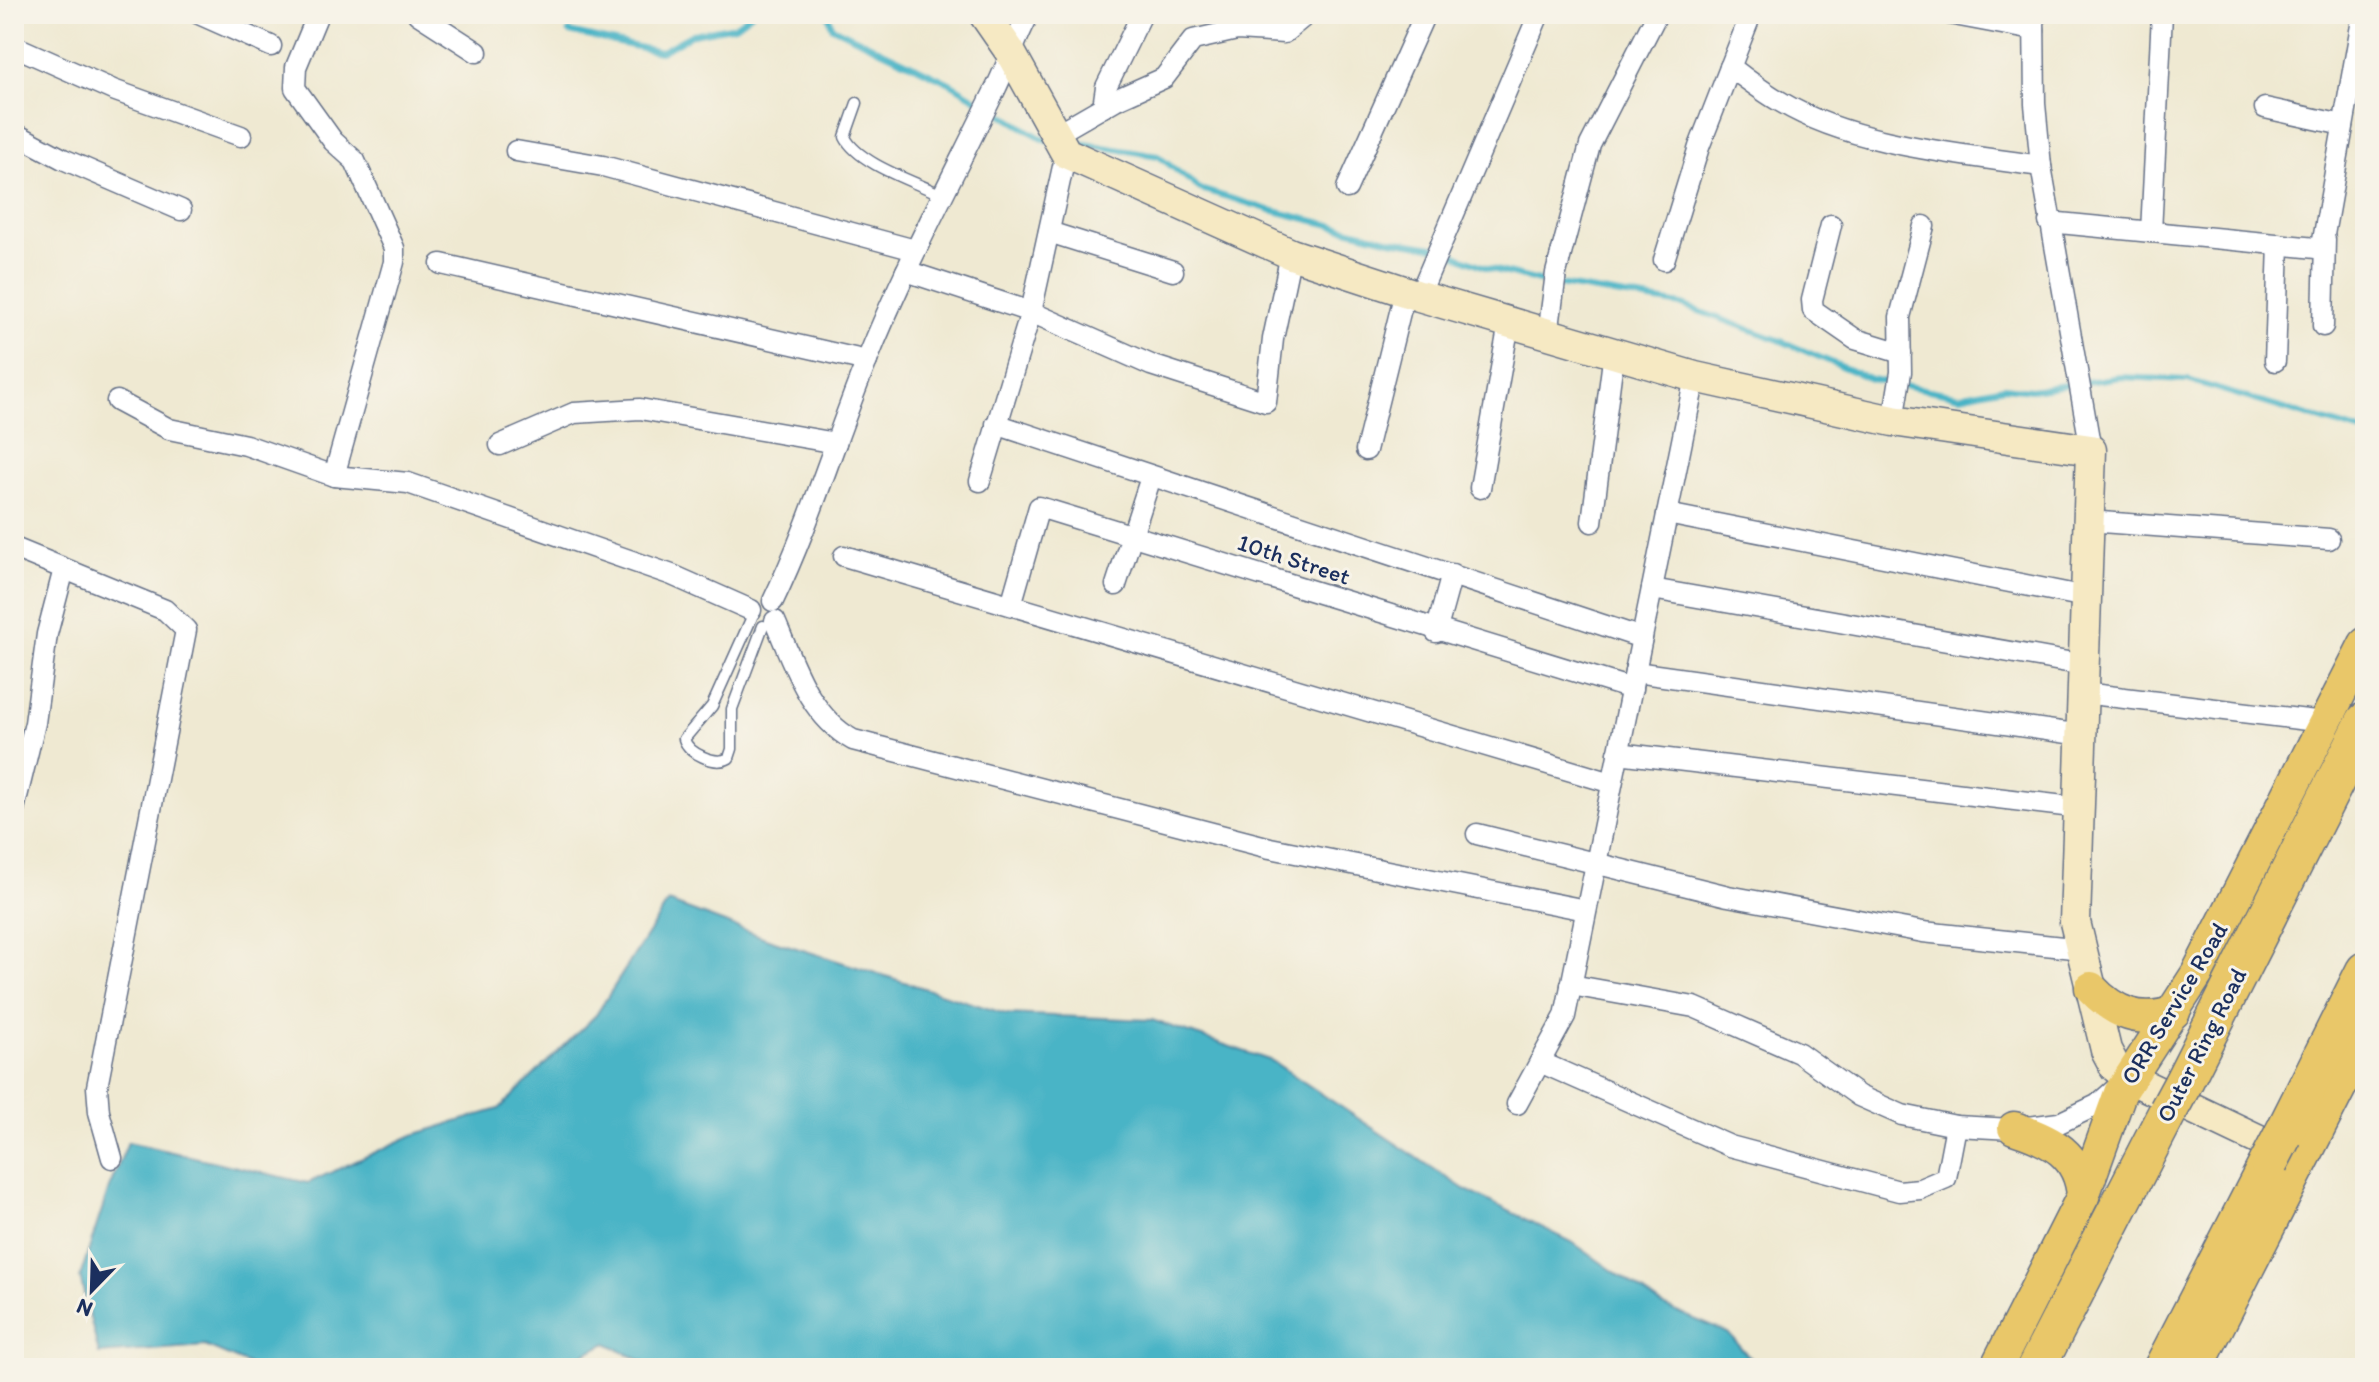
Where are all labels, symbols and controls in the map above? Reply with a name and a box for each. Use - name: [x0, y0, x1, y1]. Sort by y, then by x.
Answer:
- street label: 10th Street: [1234, 527, 1354, 591]
- street label: ORR Service Road: [2114, 917, 2234, 1089]
- street label: Outer Ring Road: [2150, 963, 2252, 1127]
- north arrow: [52, 1250, 132, 1330]
- text: N: [72, 1293, 96, 1323]

